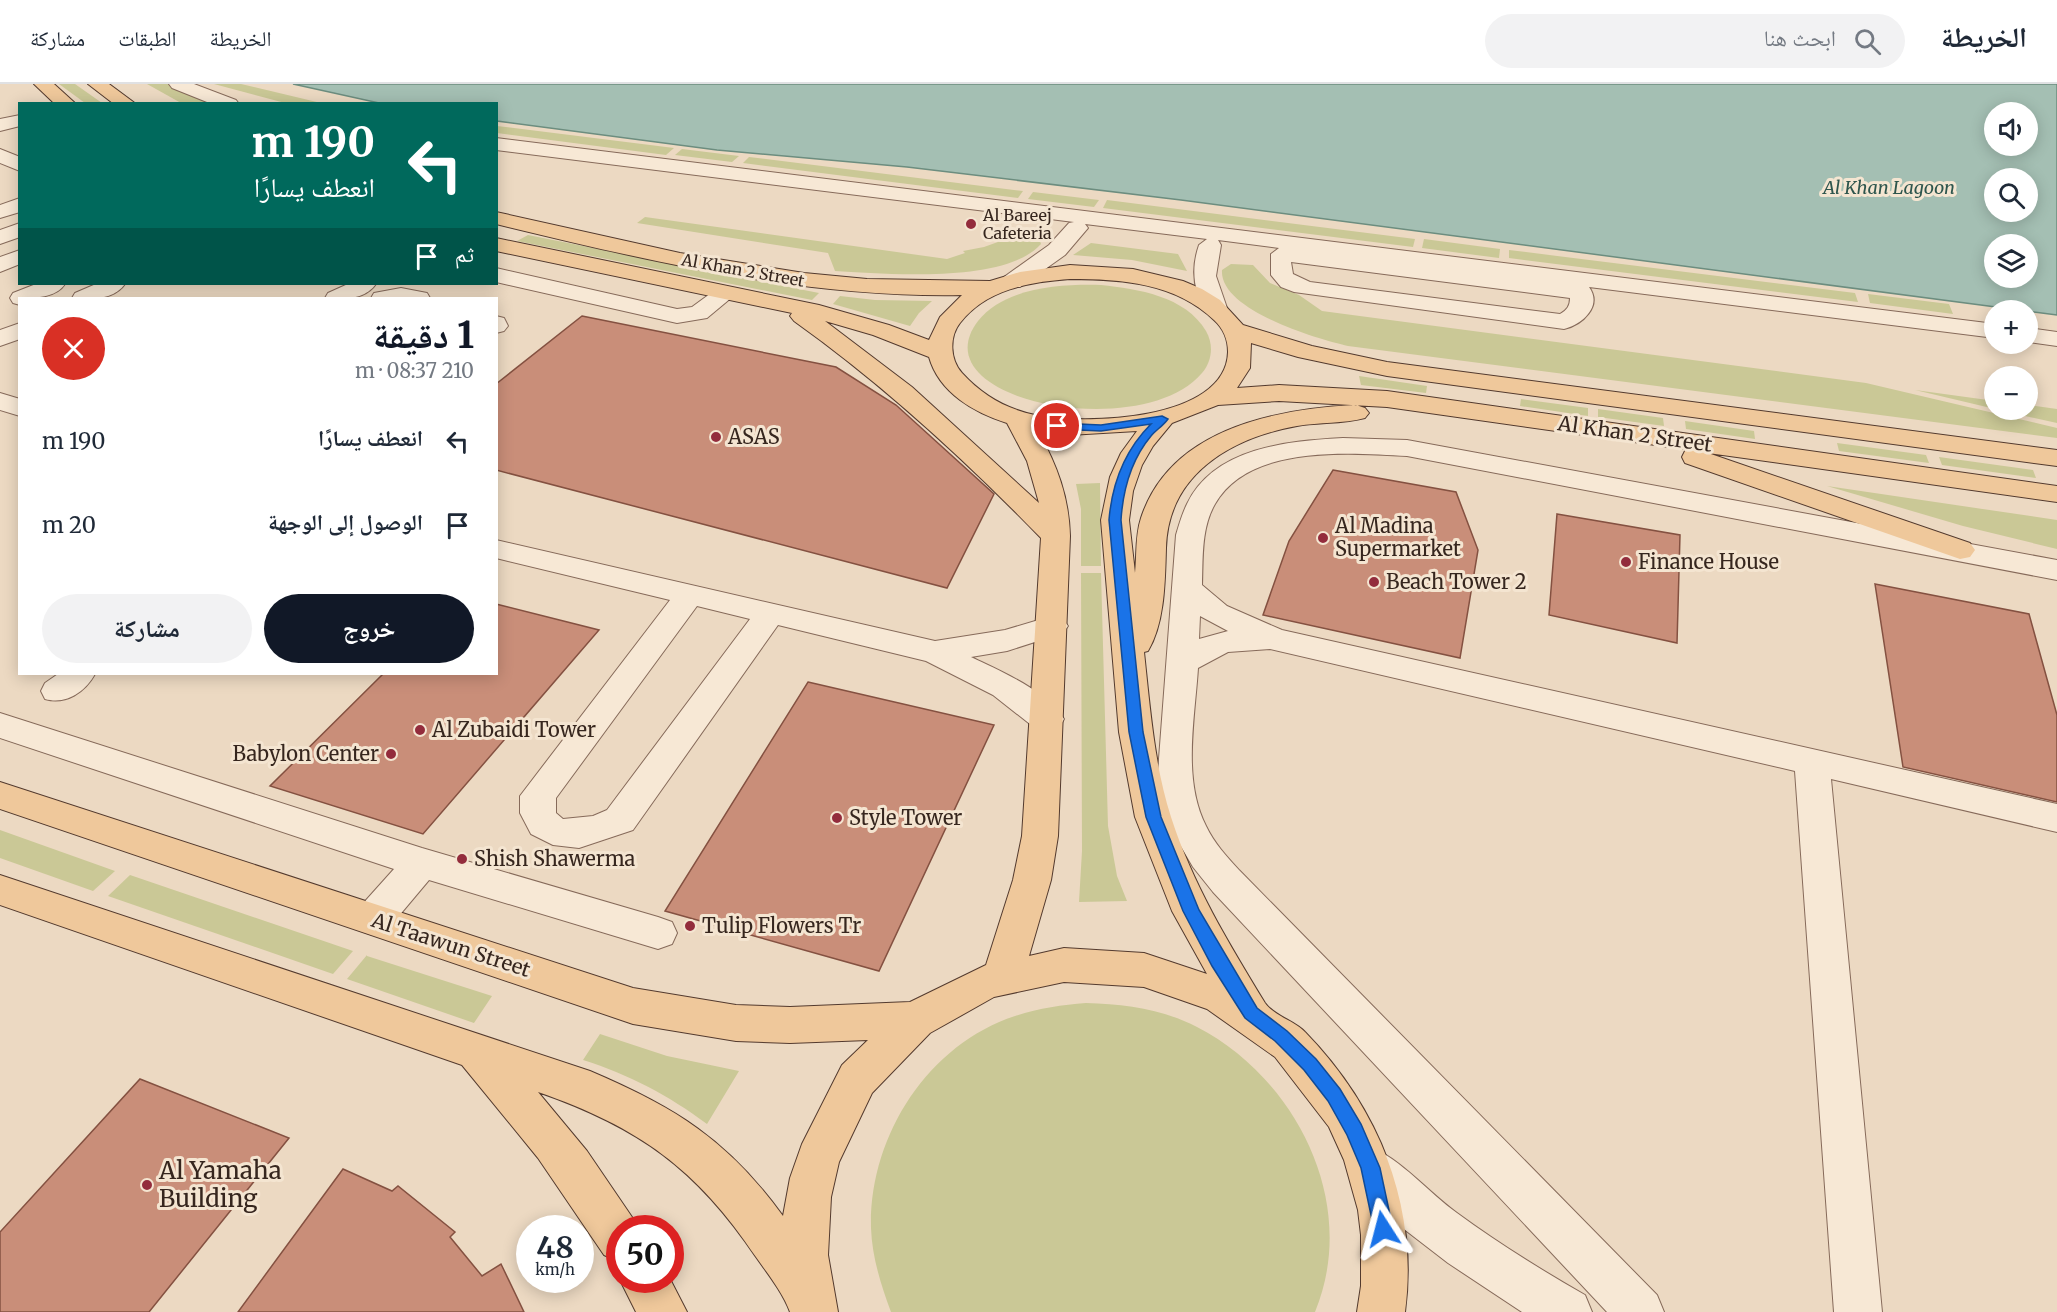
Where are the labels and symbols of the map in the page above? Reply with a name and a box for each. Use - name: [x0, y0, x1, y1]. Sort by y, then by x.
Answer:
- water label: Al Khan Lagoon: [1821, 176, 1955, 199]
- place label: Al Bareej Cafeteria: [982, 205, 1052, 243]
- marker: Al Bareej Cafeteria: [964, 217, 978, 231]
- street label: Al Khan 2 Street: [679, 249, 807, 291]
- pin: [1031, 400, 1082, 451]
- street label: Al Khan 2 Street: [1555, 410, 1714, 457]
- place label: ASAS: [727, 424, 780, 449]
- marker: ASAS: [709, 430, 723, 444]
- place label: Al Madina Supermarket: [1334, 513, 1461, 561]
- marker: Al Madina Supermarket: [1316, 531, 1330, 545]
- place label: Finance House: [1638, 549, 1779, 574]
- marker: Finance House: [1619, 555, 1633, 569]
- place label: Beach Tower 2: [1386, 569, 1527, 594]
- marker: Beach Tower 2: [1367, 575, 1381, 589]
- place label: Al Zubaidi Tower: [431, 717, 596, 742]
- marker: Al Zubaidi Tower: [413, 723, 427, 737]
- place label: Babylon Center: [233, 741, 379, 766]
- marker: Babylon Center: [384, 747, 398, 761]
- place label: Style Tower: [849, 805, 962, 830]
- marker: Style Tower: [830, 811, 844, 825]
- place label: Shish Shawerma: [474, 846, 636, 871]
- marker: Shish Shawerma: [455, 852, 469, 866]
- street label: Al Taawun Street: [368, 907, 534, 982]
- place label: Tulip Flowers Tr: [702, 913, 861, 938]
- marker: Tulip Flowers Tr: [683, 919, 697, 933]
- place label: Al Yamaha Building: [158, 1155, 282, 1214]
- marker: Al Yamaha Building: [140, 1178, 154, 1192]
- position arrow: [1351, 1197, 1415, 1261]
- speed limit sign: 50: [606, 1215, 684, 1293]

